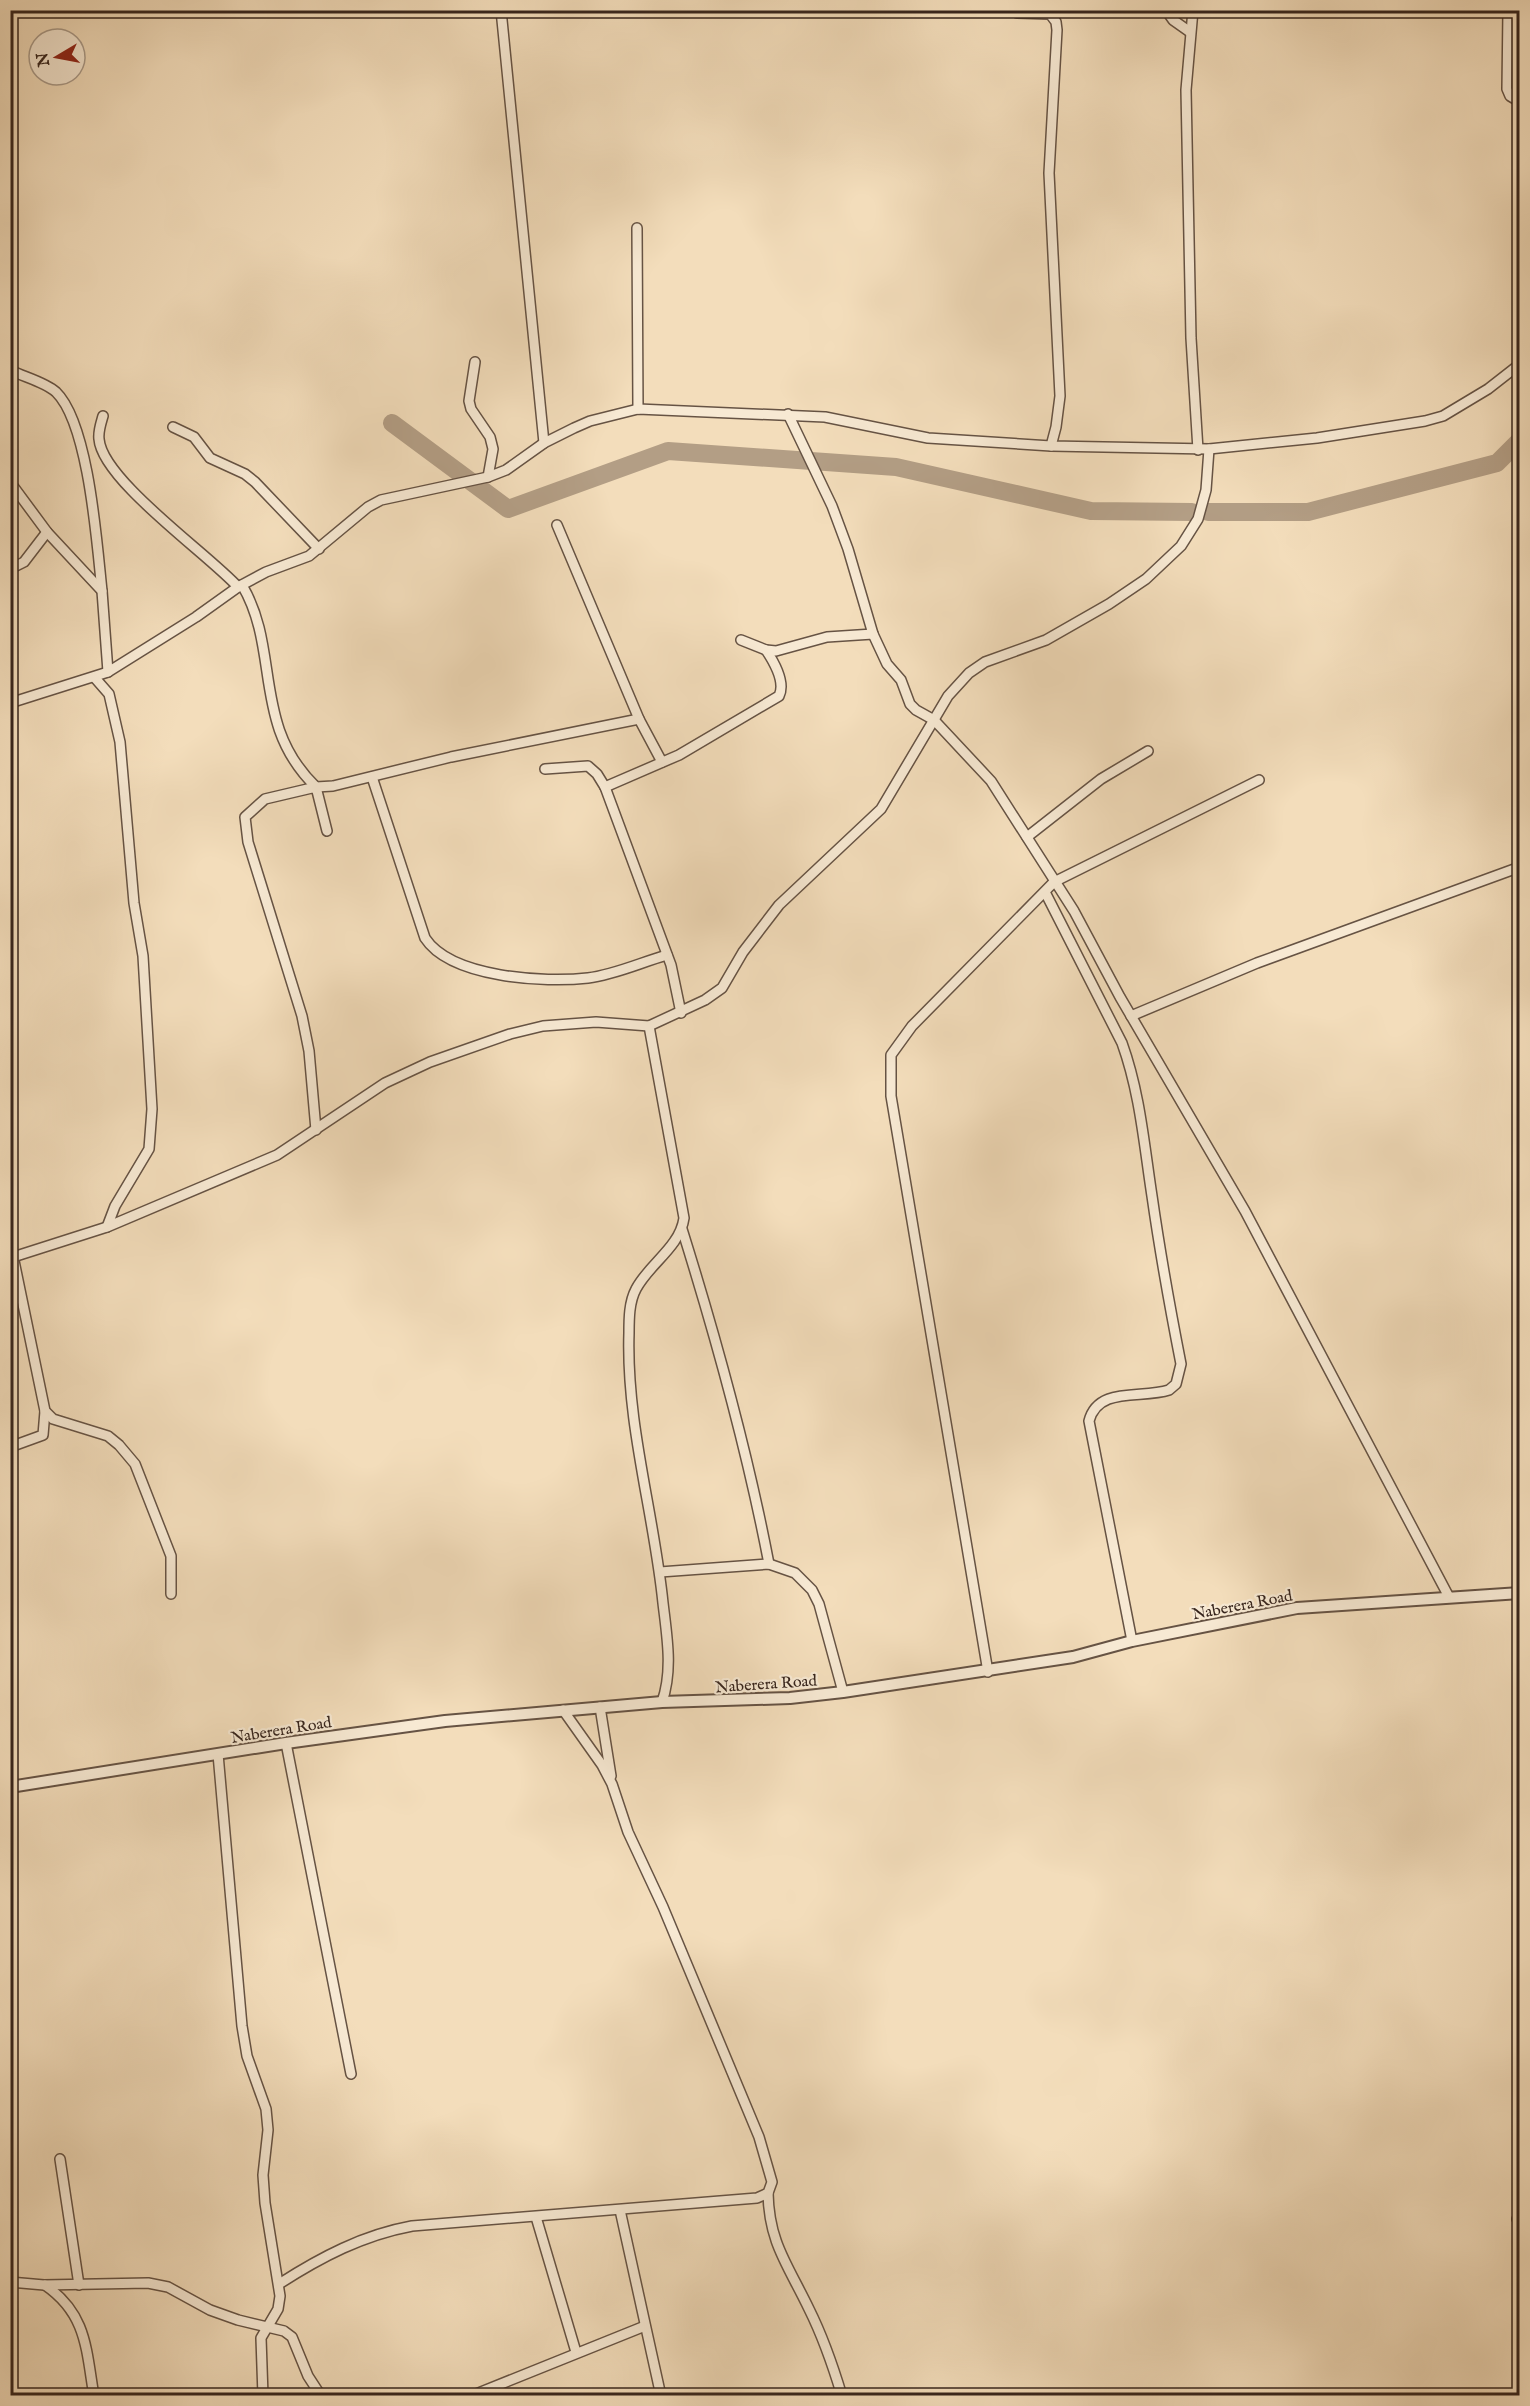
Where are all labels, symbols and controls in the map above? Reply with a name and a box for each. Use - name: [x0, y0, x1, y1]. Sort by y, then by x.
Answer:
- north arrow: [27, 27, 87, 87]
- text: N: [33, 51, 55, 69]
- street label: Naberera Road: [1190, 1586, 1295, 1625]
- street label: Naberera Road: [715, 1671, 818, 1699]
- street label: Naberera Road: [229, 1713, 334, 1749]

